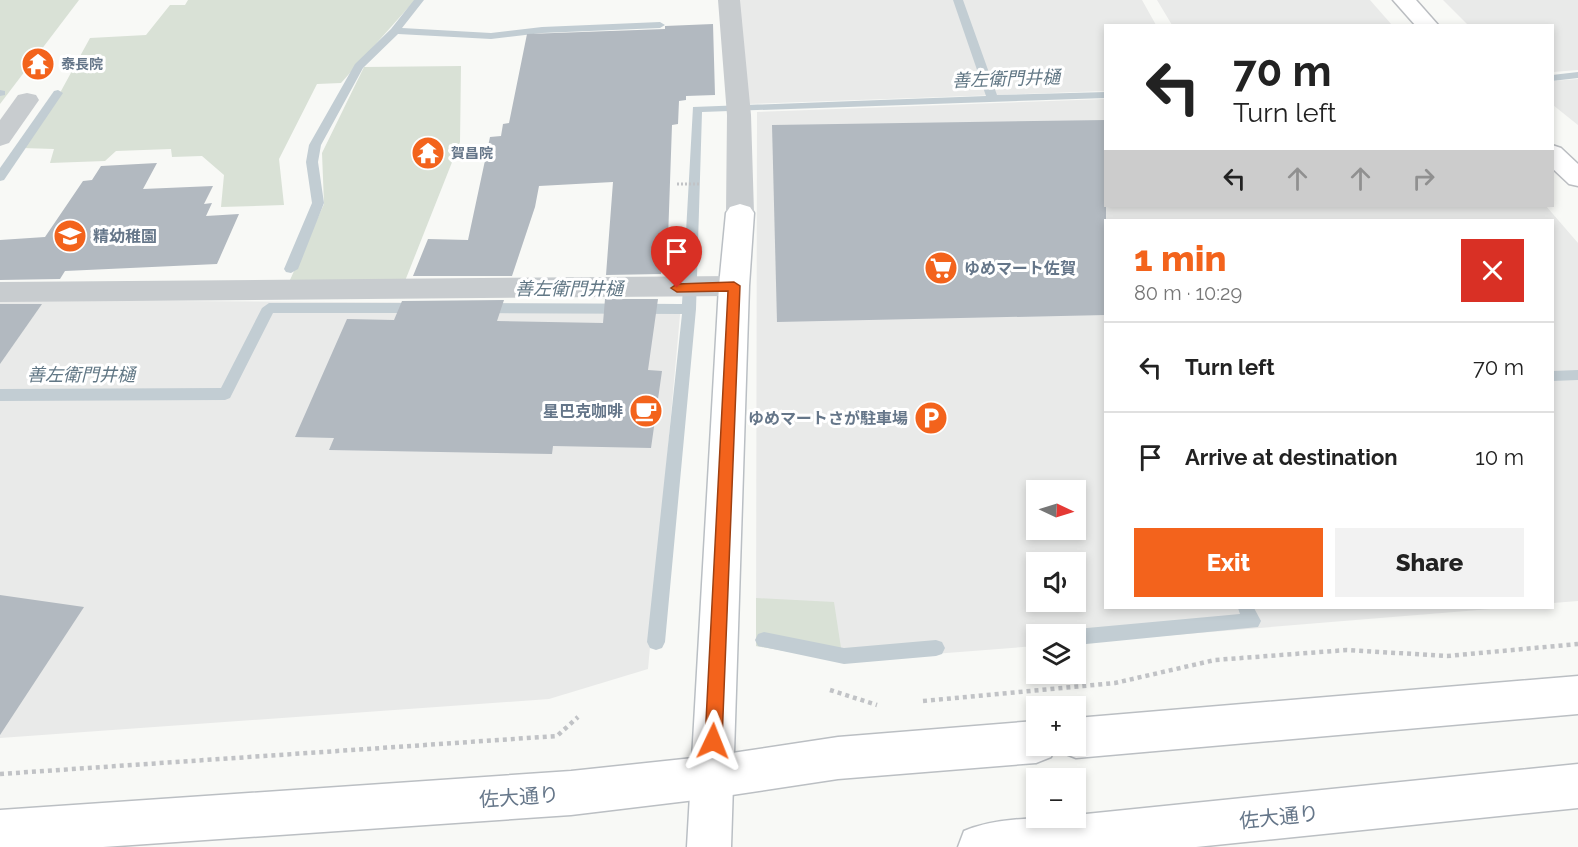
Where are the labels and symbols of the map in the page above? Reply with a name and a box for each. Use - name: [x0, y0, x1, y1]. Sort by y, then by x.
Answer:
- temple icon: 泰長院: [20, 46, 56, 82]
- place label: 泰長院: [61, 56, 103, 72]
- water label: 善左衛門井樋: [952, 66, 1063, 91]
- temple icon: 賀昌院: [410, 135, 446, 171]
- place label: 賀昌院: [451, 145, 493, 161]
- school or university icon: 精幼稚園: [52, 218, 88, 254]
- pin: [651, 226, 702, 288]
- place label: 精幼稚園: [93, 227, 157, 246]
- supermarket icon: ゆめマート佐賀: [923, 250, 959, 286]
- place label: ゆめマート佐賀: [964, 259, 1076, 278]
- water label: 善左衛門井樋: [515, 278, 626, 299]
- water label: 善左衛門井樋: [27, 364, 138, 385]
- cafe icon: 星巴克咖啡: [628, 393, 664, 429]
- parking icon: ゆめマートさが駐車場: [913, 400, 949, 436]
- place label: 星巴克咖啡: [543, 402, 623, 421]
- place label: ゆめマートさが駐車場: [748, 409, 908, 428]
- north arrow: [1026, 480, 1086, 540]
- position arrow: [681, 709, 745, 773]
- street label: 佐大通り: [478, 782, 560, 812]
- street label: 佐大通り: [1238, 801, 1320, 833]

